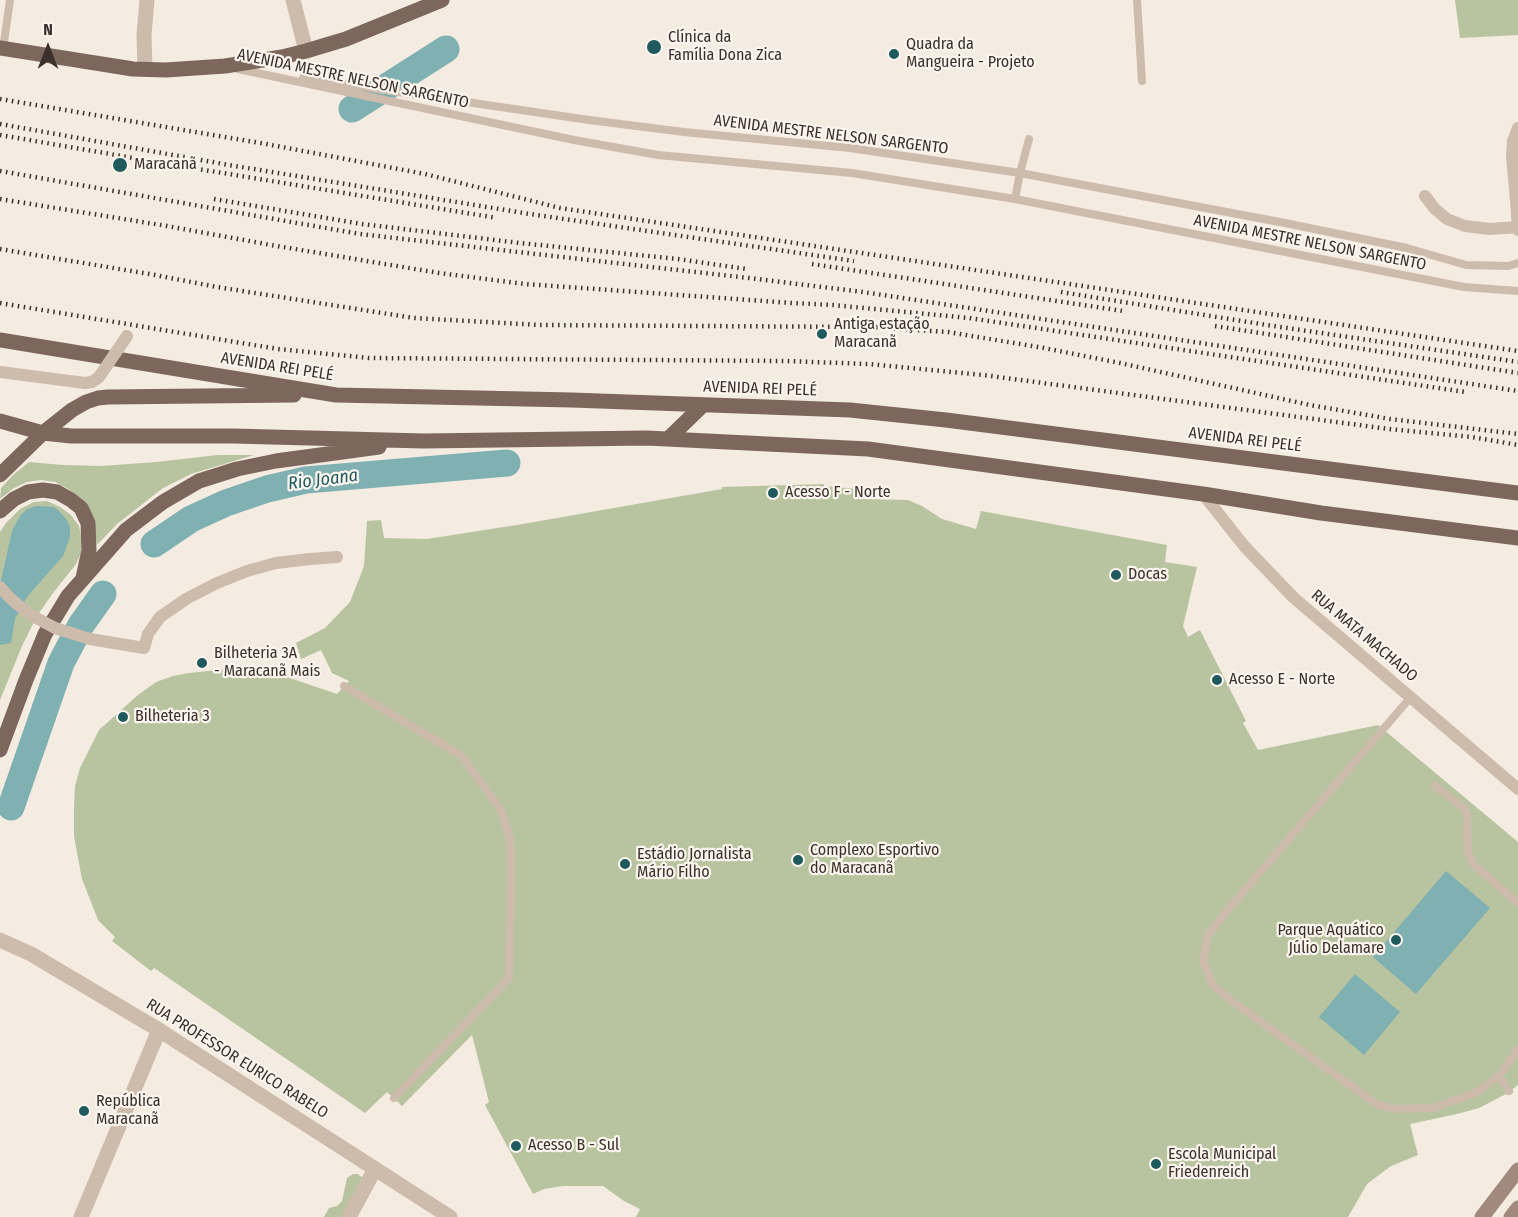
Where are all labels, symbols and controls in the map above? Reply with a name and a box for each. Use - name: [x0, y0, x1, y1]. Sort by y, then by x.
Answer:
- north arrow: [18, 18, 78, 78]
- text: N: [43, 20, 53, 39]
- place label: Clínica da Família Dona Zica: [668, 28, 782, 66]
- place label: Quadra da Mangueira - Projeto: [906, 35, 1035, 73]
- marker: Clínica da Família Dona Zica: [645, 38, 663, 56]
- street label: AVENIDA MESTRE NELSON SARGENTO: [235, 45, 471, 113]
- marker: Quadra da Mangueira - Projeto: [887, 47, 901, 61]
- street label: AVENIDA MESTRE NELSON SARGENTO: [713, 111, 949, 159]
- place label: Maracanã: [134, 155, 197, 175]
- marker: Maracanã: [111, 156, 129, 174]
- street label: AVENIDA MESTRE NELSON SARGENTO: [1192, 211, 1428, 275]
- place label: Antiga estação Maracanã: [834, 315, 930, 353]
- marker: Antiga estação Maracanã: [815, 327, 829, 341]
- street label: AVENIDA REI PELÉ: [219, 349, 335, 385]
- street label: AVENIDA REI PELÉ: [703, 377, 817, 401]
- street label: AVENIDA REI PELÉ: [1187, 424, 1303, 456]
- water label: Rio Joana: [287, 465, 359, 495]
- place label: Acesso F - Norte: [785, 483, 891, 503]
- marker: Acesso F - Norte: [766, 486, 780, 500]
- place label: Docas: [1128, 565, 1167, 585]
- marker: Docas: [1109, 568, 1123, 582]
- street label: RUA MATA MACHADO: [1307, 586, 1421, 686]
- place label: Bilheteria 3A - Maracanã Mais: [214, 644, 320, 682]
- marker: Bilheteria 3A - Maracanã Mais: [195, 656, 209, 670]
- place label: Acesso E - Norte: [1229, 670, 1335, 690]
- marker: Acesso E - Norte: [1210, 673, 1224, 687]
- place label: Bilheteria 3: [135, 707, 210, 727]
- marker: Bilheteria 3: [116, 710, 130, 724]
- place label: Complexo Esportivo do Maracanã: [810, 841, 939, 879]
- place label: Estádio Jornalista Mário Filho: [637, 845, 752, 883]
- marker: Complexo Esportivo do Maracanã: [791, 853, 805, 867]
- marker: Estádio Jornalista Mário Filho: [618, 857, 632, 871]
- place label: Parque Aquático Júlio Delamare: [1277, 921, 1384, 959]
- marker: Parque Aquático Júlio Delamare: [1389, 933, 1403, 947]
- street label: RUA PROFESSOR EURICO RABELO: [143, 995, 331, 1123]
- place label: República Maracanã: [96, 1092, 161, 1130]
- marker: República Maracanã: [77, 1104, 91, 1118]
- place label: Acesso B - Sul: [528, 1136, 619, 1156]
- marker: Acesso B - Sul: [509, 1139, 523, 1153]
- place label: Escola Municipal Friedenreich: [1168, 1145, 1276, 1183]
- marker: Escola Municipal Friedenreich: [1149, 1157, 1163, 1171]

